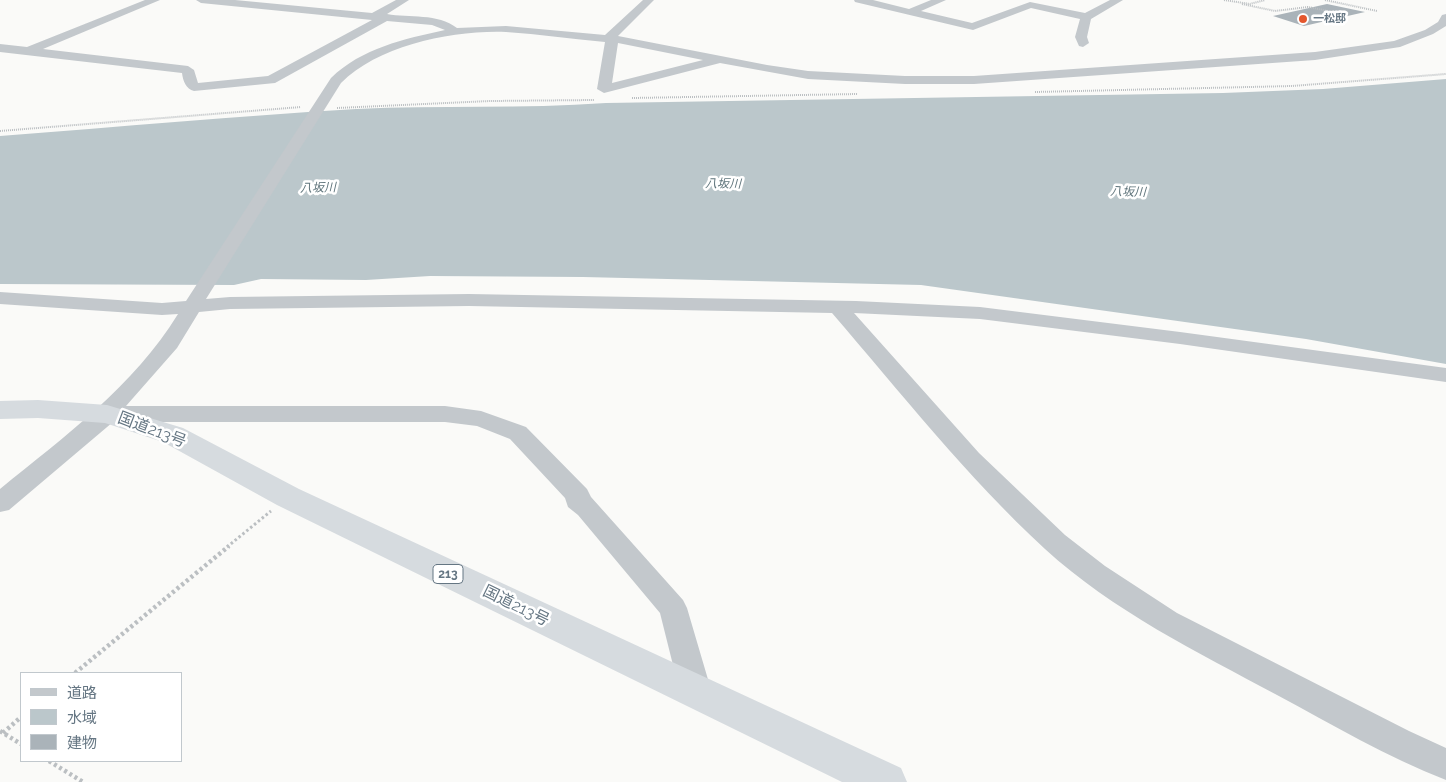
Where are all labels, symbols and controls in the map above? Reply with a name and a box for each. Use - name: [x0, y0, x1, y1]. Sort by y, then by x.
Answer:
- place label: 一松邸: [1313, 12, 1346, 26]
- marker: 一松邸: [1297, 13, 1309, 25]
- water label: 八坂川: [705, 176, 741, 192]
- water label: 八坂川: [300, 180, 336, 196]
- water label: 八坂川: [1110, 184, 1146, 200]
- street label: 国道213号: [115, 408, 189, 452]
- road number: 213: [433, 564, 463, 584]
- street label: 国道213号: [480, 582, 552, 630]
- legend: [20, 672, 182, 762]
- text: 道路: [67, 684, 97, 702]
- text: 水域: [67, 709, 97, 727]
- text: 建物: [67, 734, 97, 752]

